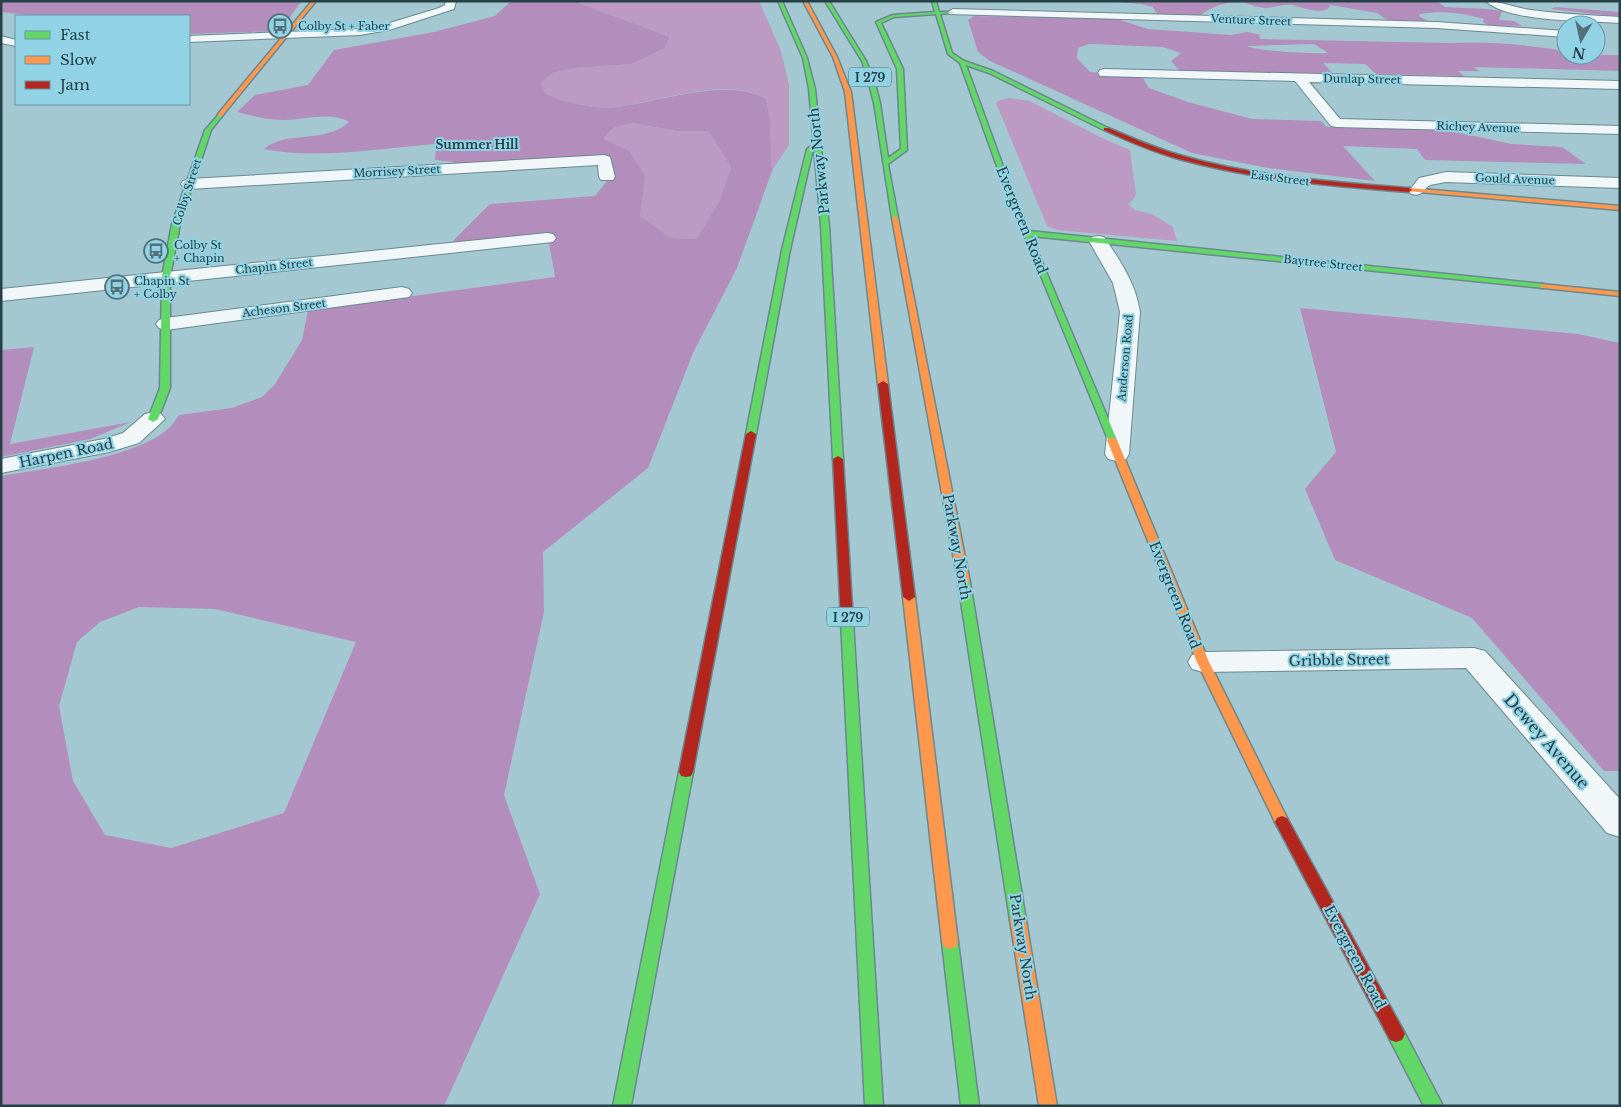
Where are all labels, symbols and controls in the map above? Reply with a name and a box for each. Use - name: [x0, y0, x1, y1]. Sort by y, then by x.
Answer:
- street label: Venture Street: [1209, 12, 1292, 28]
- bus stop icon: Colby St + Faber: [267, 13, 293, 39]
- legend: [15, 15, 190, 105]
- north arrow: [1556, 15, 1606, 65]
- place label: Colby St + Faber: [298, 19, 391, 33]
- text: Fast: [60, 25, 91, 44]
- text: N: [1571, 43, 1587, 63]
- text: Slow: [60, 50, 97, 69]
- road number: I 279: [849, 68, 891, 86]
- street label: Dunlap Street: [1323, 71, 1402, 87]
- text: Jam: [58, 75, 90, 94]
- street label: Parkway North: [804, 106, 834, 215]
- street label: Richey Avenue: [1436, 119, 1520, 135]
- district label: Summer Hill: [435, 137, 519, 152]
- street label: Colby Street: [170, 156, 205, 227]
- street label: Morrisey Street: [353, 162, 442, 180]
- street label: Evergreen Road: [992, 163, 1052, 277]
- street label: East Street: [1250, 167, 1311, 189]
- street label: Gould Avenue: [1475, 171, 1555, 187]
- bus stop icon: Colby St + Chapin: [143, 238, 169, 264]
- place label: Colby St + Chapin: [174, 238, 225, 265]
- street label: Baytree Street: [1283, 252, 1364, 274]
- street label: Chapin Street: [235, 255, 314, 277]
- bus stop icon: Chapin St + Colby: [104, 274, 130, 300]
- place label: Chapin St + Colby: [134, 274, 190, 301]
- street label: Acheson Street: [240, 296, 327, 320]
- street label: Anderson Road: [1114, 313, 1136, 403]
- street label: Harpen Road: [17, 434, 115, 472]
- street label: Parkway North: [939, 493, 975, 602]
- street label: Evergreen Road: [1145, 538, 1205, 652]
- road number: I 279: [827, 608, 869, 626]
- street label: Gribble Street: [1289, 650, 1390, 670]
- street label: Dewey Avenue: [1500, 689, 1594, 793]
- street label: Parkway North: [1006, 893, 1040, 1002]
- street label: Evergreen Road: [1320, 902, 1390, 1012]

